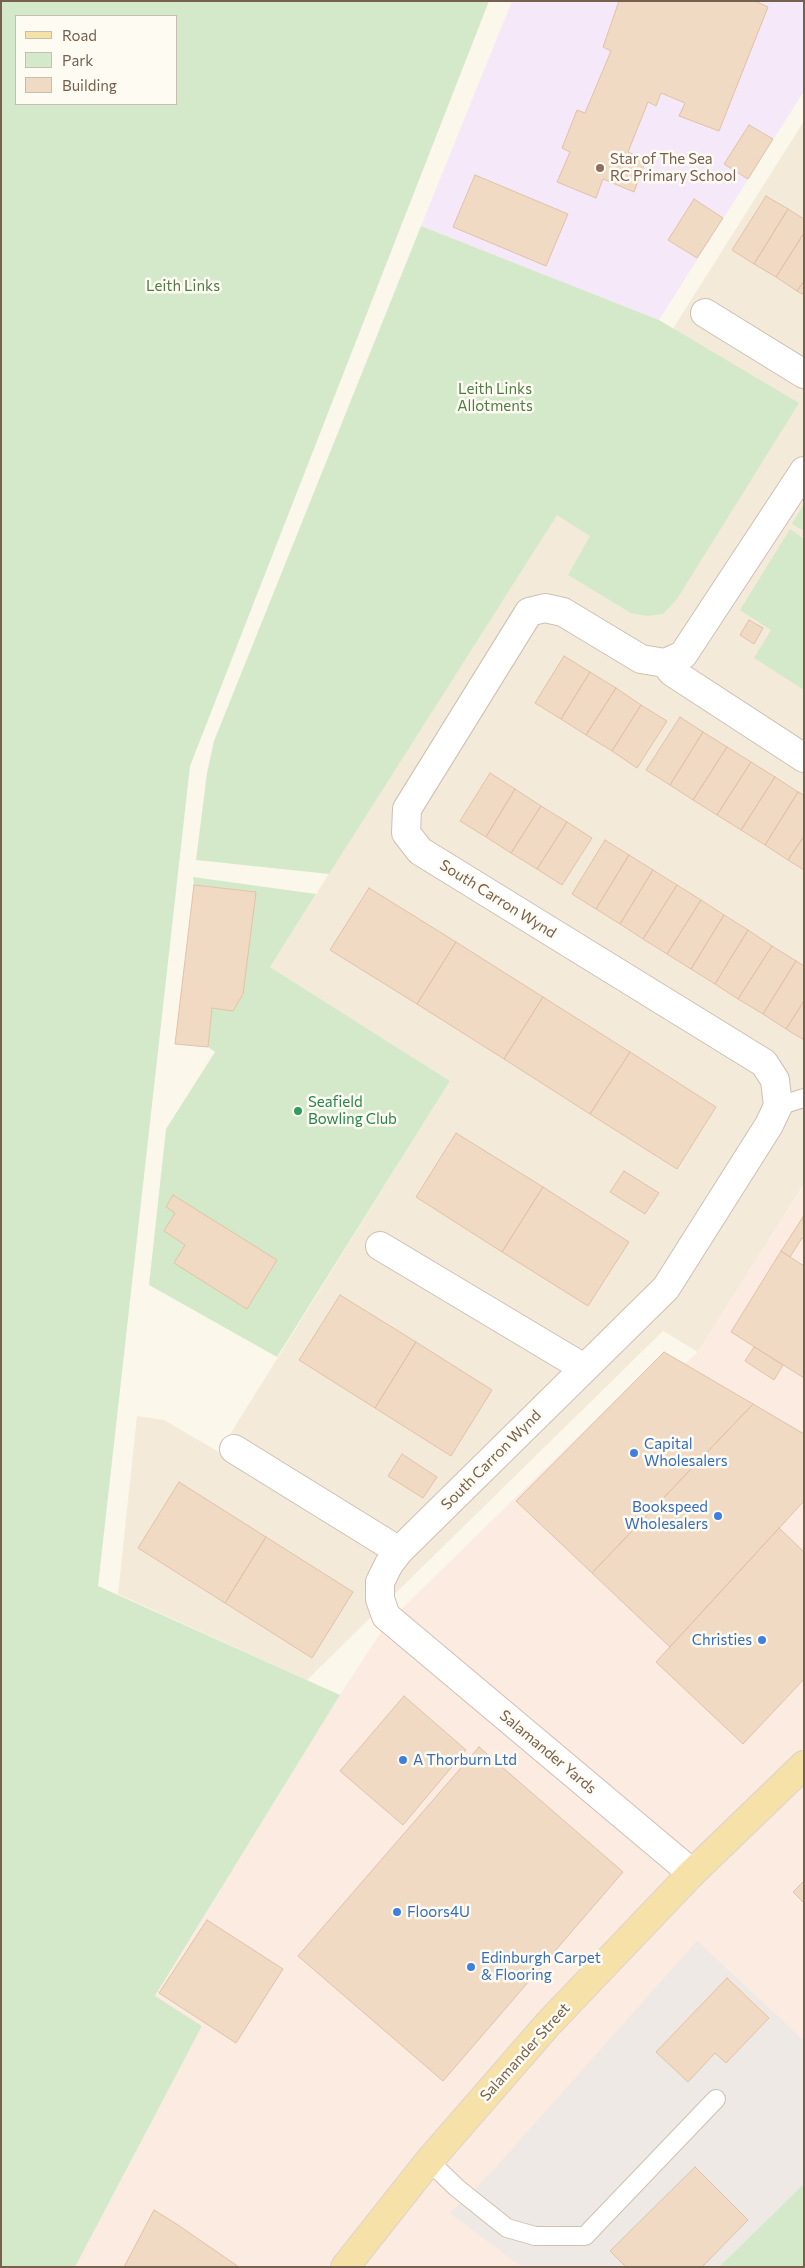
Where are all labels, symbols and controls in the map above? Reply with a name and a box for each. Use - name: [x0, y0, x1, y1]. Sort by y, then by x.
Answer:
- legend: [15, 15, 178, 105]
- text: Road: [62, 26, 97, 44]
- text: Park: [62, 51, 93, 69]
- text: Building: [62, 76, 117, 94]
- place label: Star of The Sea RC Primary School: [610, 150, 736, 185]
- marker: Star of The Sea RC Primary School: [594, 162, 606, 174]
- park label: Leith Links: [146, 277, 220, 295]
- park label: Leith Links Allotments: [457, 380, 533, 415]
- street label: South Carron Wynd: [436, 856, 560, 942]
- place label: Seafield Bowling Club: [308, 1093, 397, 1128]
- marker: Seafield Bowling Club: [292, 1105, 304, 1117]
- street label: South Carron Wynd: [437, 1406, 545, 1514]
- place label: Capital Wholesalers: [644, 1435, 728, 1470]
- marker: Capital Wholesalers: [628, 1447, 640, 1459]
- place label: Bookspeed Wholesalers: [624, 1498, 708, 1533]
- marker: Bookspeed Wholesalers: [712, 1510, 724, 1522]
- place label: Christies: [692, 1631, 752, 1649]
- marker: Christies: [756, 1634, 768, 1646]
- street label: Salamander Yards: [496, 1706, 600, 1798]
- place label: A Thorburn Ltd: [413, 1751, 517, 1769]
- marker: A Thorburn Ltd: [397, 1754, 409, 1766]
- place label: Floors4U: [407, 1903, 470, 1921]
- marker: Floors4U: [391, 1906, 403, 1918]
- place label: Edinburgh Carpet & Flooring: [481, 1949, 601, 1984]
- marker: Edinburgh Carpet & Flooring: [465, 1961, 477, 1973]
- street label: Salamander Street: [476, 1999, 574, 2105]

